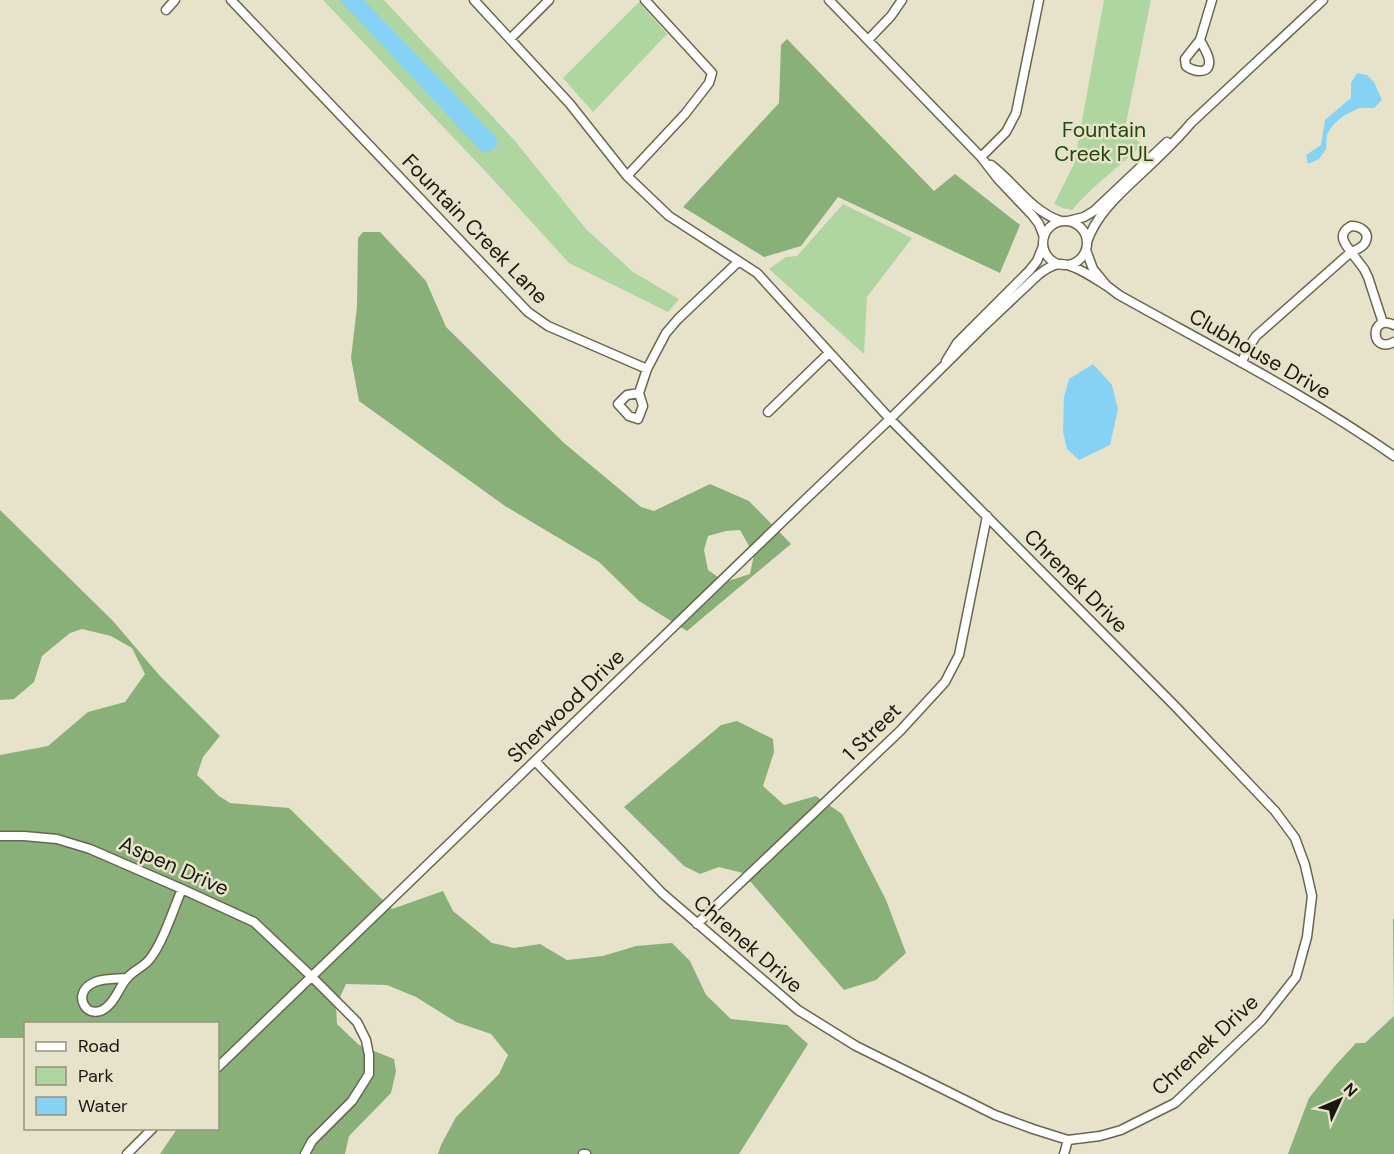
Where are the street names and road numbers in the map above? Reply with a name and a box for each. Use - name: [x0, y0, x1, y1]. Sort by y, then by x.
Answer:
- street label: Fountain Creek Lane: [396, 148, 554, 310]
- street label: Clubhouse Drive: [1184, 302, 1336, 406]
- street label: Chrenek Drive: [1018, 523, 1134, 639]
- street label: Sherwood Drive: [501, 643, 631, 769]
- street label: 1 Street: [837, 697, 907, 767]
- street label: Aspen Drive: [115, 829, 233, 903]
- street label: Chrenek Drive: [687, 889, 809, 999]
- street label: Chrenek Drive: [1146, 988, 1264, 1102]

